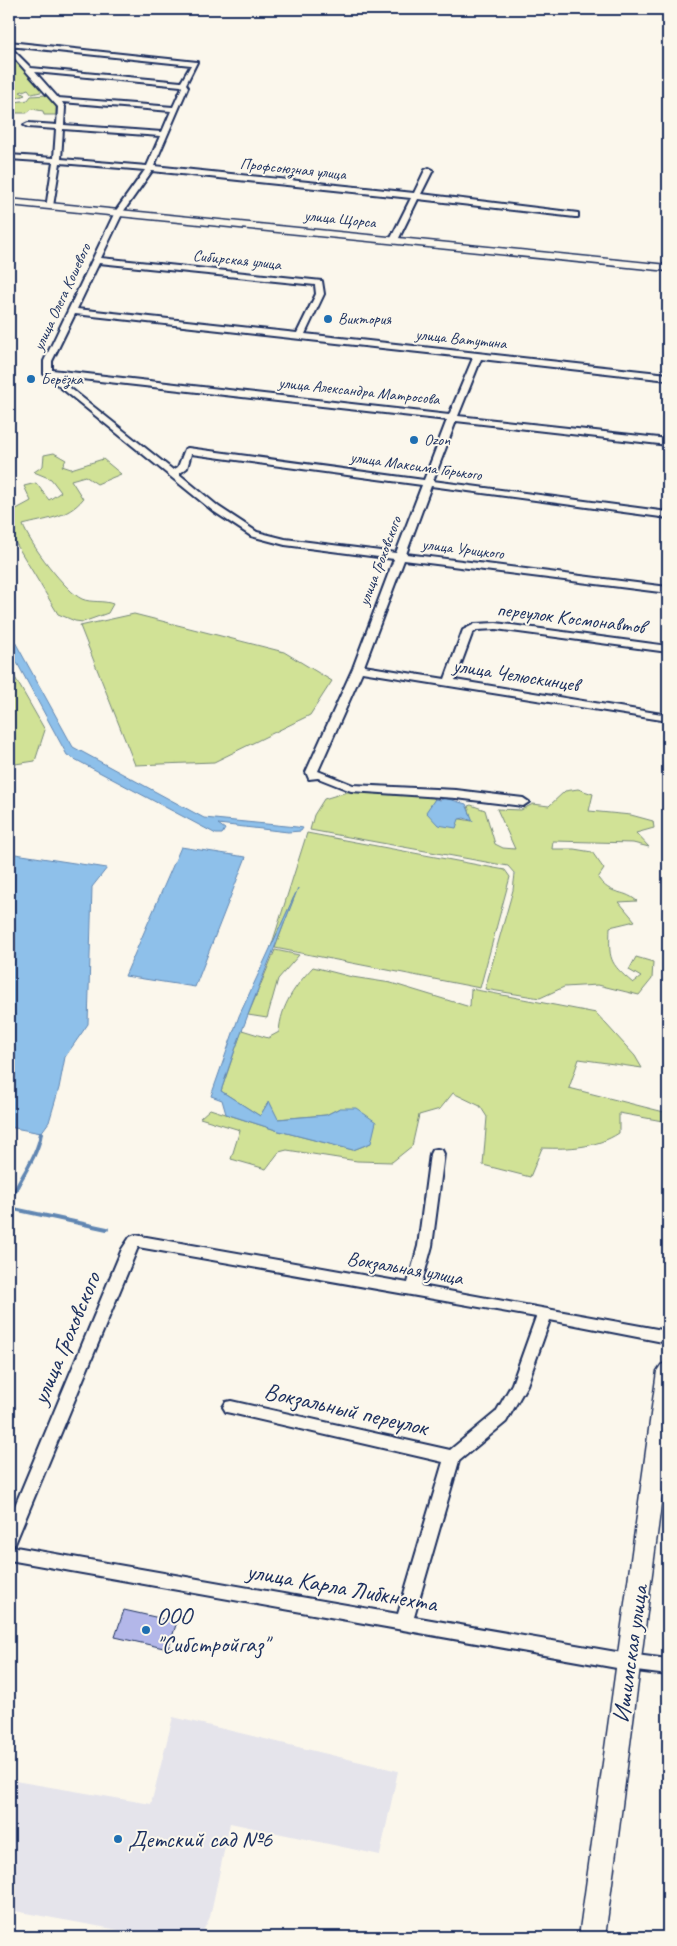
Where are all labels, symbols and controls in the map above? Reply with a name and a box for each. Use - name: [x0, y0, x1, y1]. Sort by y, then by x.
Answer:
- street label: Профсоюзная улица: [239, 153, 348, 185]
- street label: улица Щорса: [302, 205, 378, 233]
- street label: улица Олега Кошевого: [28, 239, 96, 355]
- street label: Сибирская улица: [192, 245, 283, 275]
- place label: Виктория: [338, 309, 392, 329]
- marker: Виктория: [322, 313, 334, 325]
- street label: улица Ватутина: [413, 324, 509, 354]
- place label: Берёзка: [41, 369, 84, 389]
- street label: улица Александра Матросова: [276, 372, 442, 410]
- marker: Берёзка: [25, 373, 37, 385]
- place label: Ozon: [424, 430, 451, 450]
- marker: Ozon: [408, 434, 420, 446]
- street label: улица Максима Горького: [348, 447, 484, 485]
- street label: улица Гроховского: [353, 512, 407, 609]
- street label: улица Урицкого: [420, 534, 506, 564]
- street label: переулок Космонавтов: [496, 597, 651, 640]
- street label: улица Челюскинцев: [450, 653, 584, 698]
- street label: Вокзальная улица: [345, 1245, 466, 1291]
- street label: улица Гроховского: [24, 1266, 108, 1410]
- street label: Вокзальный переулок: [261, 1376, 433, 1443]
- street label: улица Карла Либкнехта: [243, 1555, 441, 1619]
- street label: Ишимская улица: [605, 1581, 655, 1725]
- place label: ООО "Сибстройгаз": [156, 1601, 274, 1659]
- marker: ООО "Сибстройгаз": [140, 1624, 152, 1636]
- place label: Детский сад №6: [128, 1824, 273, 1854]
- marker: Детский сад №6: [112, 1833, 124, 1845]

